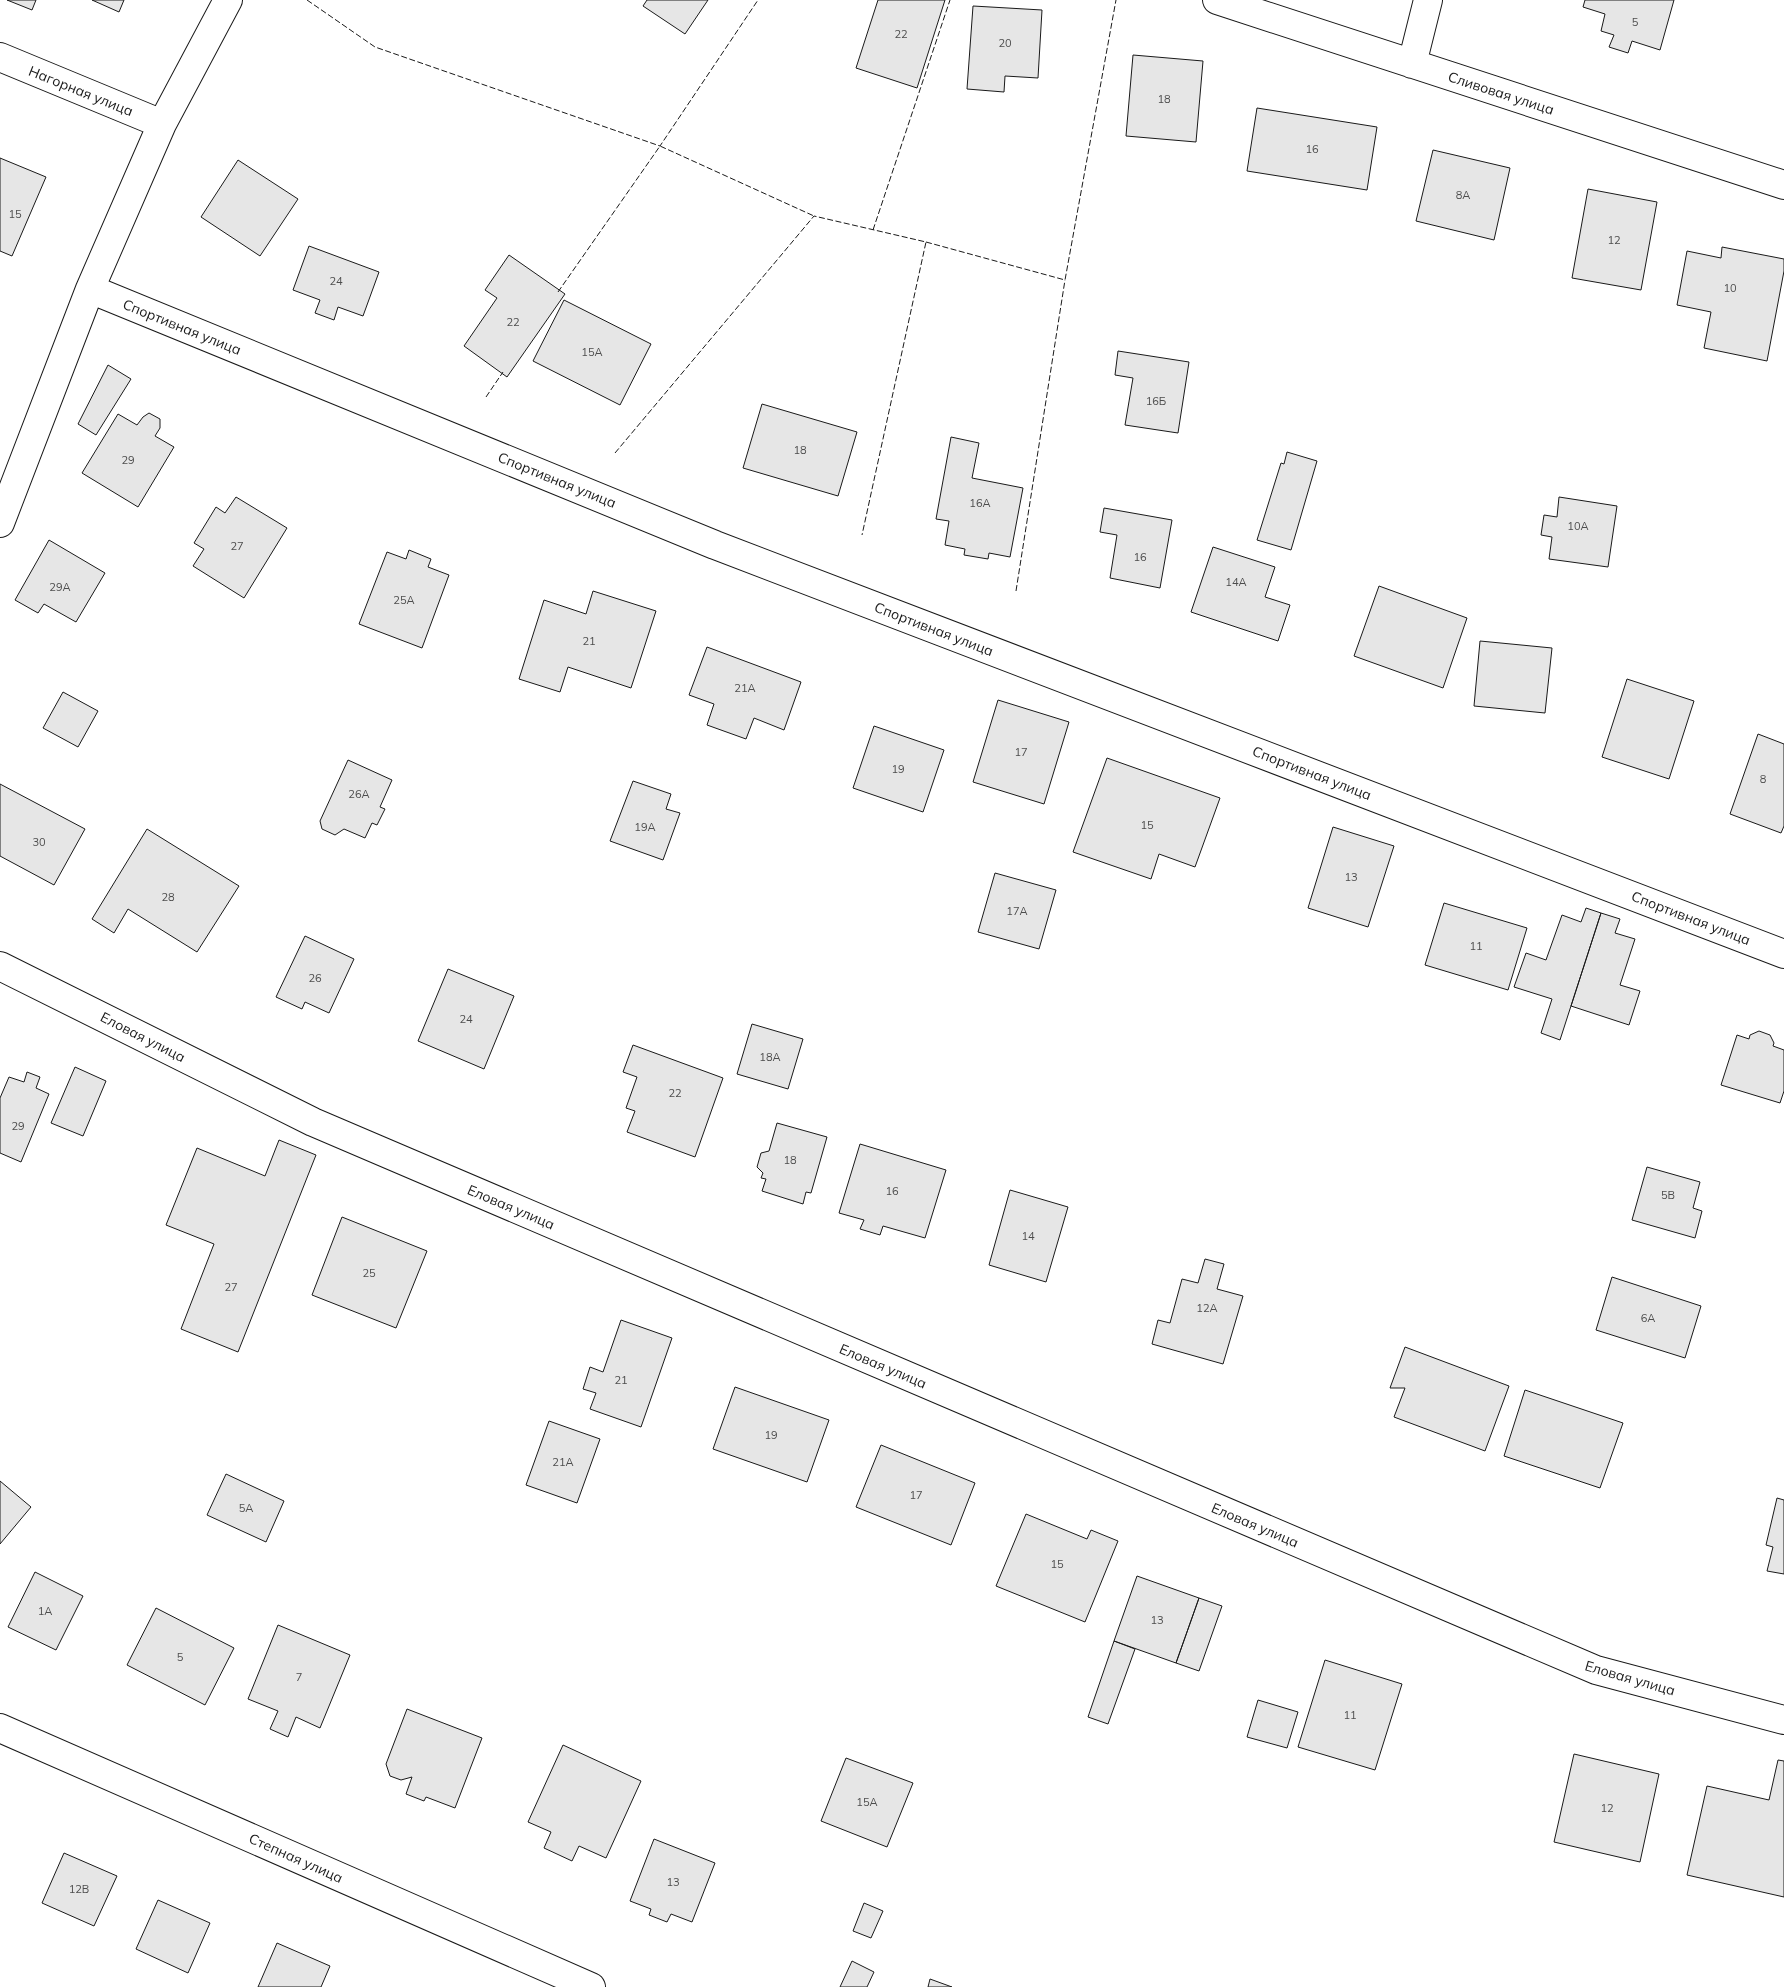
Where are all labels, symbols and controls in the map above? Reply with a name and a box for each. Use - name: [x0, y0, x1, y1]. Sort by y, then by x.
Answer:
- house number: 5: [1632, 15, 1639, 29]
- house number: 22: [894, 27, 908, 41]
- house number: 20: [998, 36, 1012, 50]
- street label: Нагорная улица: [26, 62, 136, 120]
- street label: Сливовая улица: [1446, 67, 1556, 119]
- house number: 18: [1157, 92, 1171, 106]
- house number: 16: [1305, 142, 1319, 156]
- house number: 8А: [1456, 188, 1470, 202]
- house number: 15: [8, 207, 22, 221]
- house number: 12: [1607, 233, 1621, 247]
- house number: 24: [329, 274, 343, 288]
- house number: 10: [1723, 281, 1737, 295]
- street label: Спортивная улица: [120, 295, 244, 359]
- house number: 22: [506, 315, 520, 329]
- house number: 15А: [581, 345, 603, 359]
- house number: 16Б: [1146, 394, 1166, 408]
- house number: 18: [793, 443, 807, 457]
- street label: Спортивная улица: [495, 448, 619, 512]
- house number: 29: [121, 453, 135, 467]
- house number: 16А: [969, 496, 991, 510]
- house number: 10А: [1567, 519, 1589, 533]
- house number: 27: [230, 539, 244, 553]
- house number: 16: [1133, 550, 1147, 564]
- house number: 14А: [1225, 575, 1247, 589]
- house number: 29А: [49, 580, 71, 594]
- house number: 25А: [393, 593, 415, 607]
- street label: Спортивная улица: [872, 598, 996, 660]
- house number: 21: [582, 634, 596, 648]
- house number: 21А: [734, 681, 756, 695]
- street label: Спортивная улица: [1250, 742, 1374, 804]
- house number: 17: [1014, 745, 1028, 759]
- house number: 19: [891, 762, 905, 776]
- house number: 8: [1760, 772, 1767, 786]
- house number: 26А: [348, 787, 370, 801]
- house number: 15: [1140, 818, 1154, 832]
- house number: 19А: [634, 820, 656, 834]
- house number: 30: [32, 835, 46, 849]
- house number: 13: [1344, 870, 1358, 884]
- street label: Спортивная улица: [1629, 887, 1753, 949]
- house number: 28: [161, 890, 175, 904]
- house number: 17А: [1006, 904, 1028, 918]
- house number: 11: [1469, 939, 1483, 953]
- house number: 26: [308, 971, 322, 985]
- street label: Еловая улица: [97, 1008, 189, 1066]
- house number: 24: [459, 1012, 473, 1026]
- house number: 18А: [759, 1050, 781, 1064]
- house number: 22: [668, 1086, 682, 1100]
- house number: 29: [11, 1119, 25, 1133]
- house number: 18: [783, 1153, 797, 1167]
- street label: Еловая улица: [465, 1181, 557, 1233]
- house number: 16: [885, 1184, 899, 1198]
- house number: 5В: [1661, 1188, 1675, 1202]
- house number: 14: [1021, 1229, 1035, 1243]
- house number: 25: [362, 1266, 376, 1280]
- house number: 27: [224, 1280, 238, 1294]
- house number: 12А: [1196, 1301, 1218, 1315]
- house number: 6А: [1641, 1311, 1655, 1325]
- street label: Еловая улица: [837, 1340, 929, 1392]
- house number: 21: [614, 1373, 628, 1387]
- house number: 19: [764, 1428, 778, 1442]
- house number: 21А: [552, 1455, 574, 1469]
- house number: 17: [909, 1488, 923, 1502]
- street label: Еловая улица: [1209, 1499, 1301, 1551]
- house number: 5А: [239, 1501, 253, 1515]
- house number: 15: [1050, 1557, 1064, 1571]
- house number: 1А: [38, 1604, 52, 1618]
- house number: 13: [1150, 1613, 1164, 1627]
- house number: 5: [177, 1650, 184, 1664]
- street label: Еловая улица: [1583, 1657, 1677, 1699]
- house number: 7: [296, 1670, 302, 1684]
- house number: 11: [1343, 1708, 1357, 1722]
- house number: 15А: [856, 1795, 878, 1809]
- house number: 12: [1600, 1801, 1614, 1815]
- street label: Степная улица: [246, 1829, 346, 1887]
- house number: 13: [666, 1875, 680, 1889]
- house number: 12В: [69, 1882, 89, 1896]

